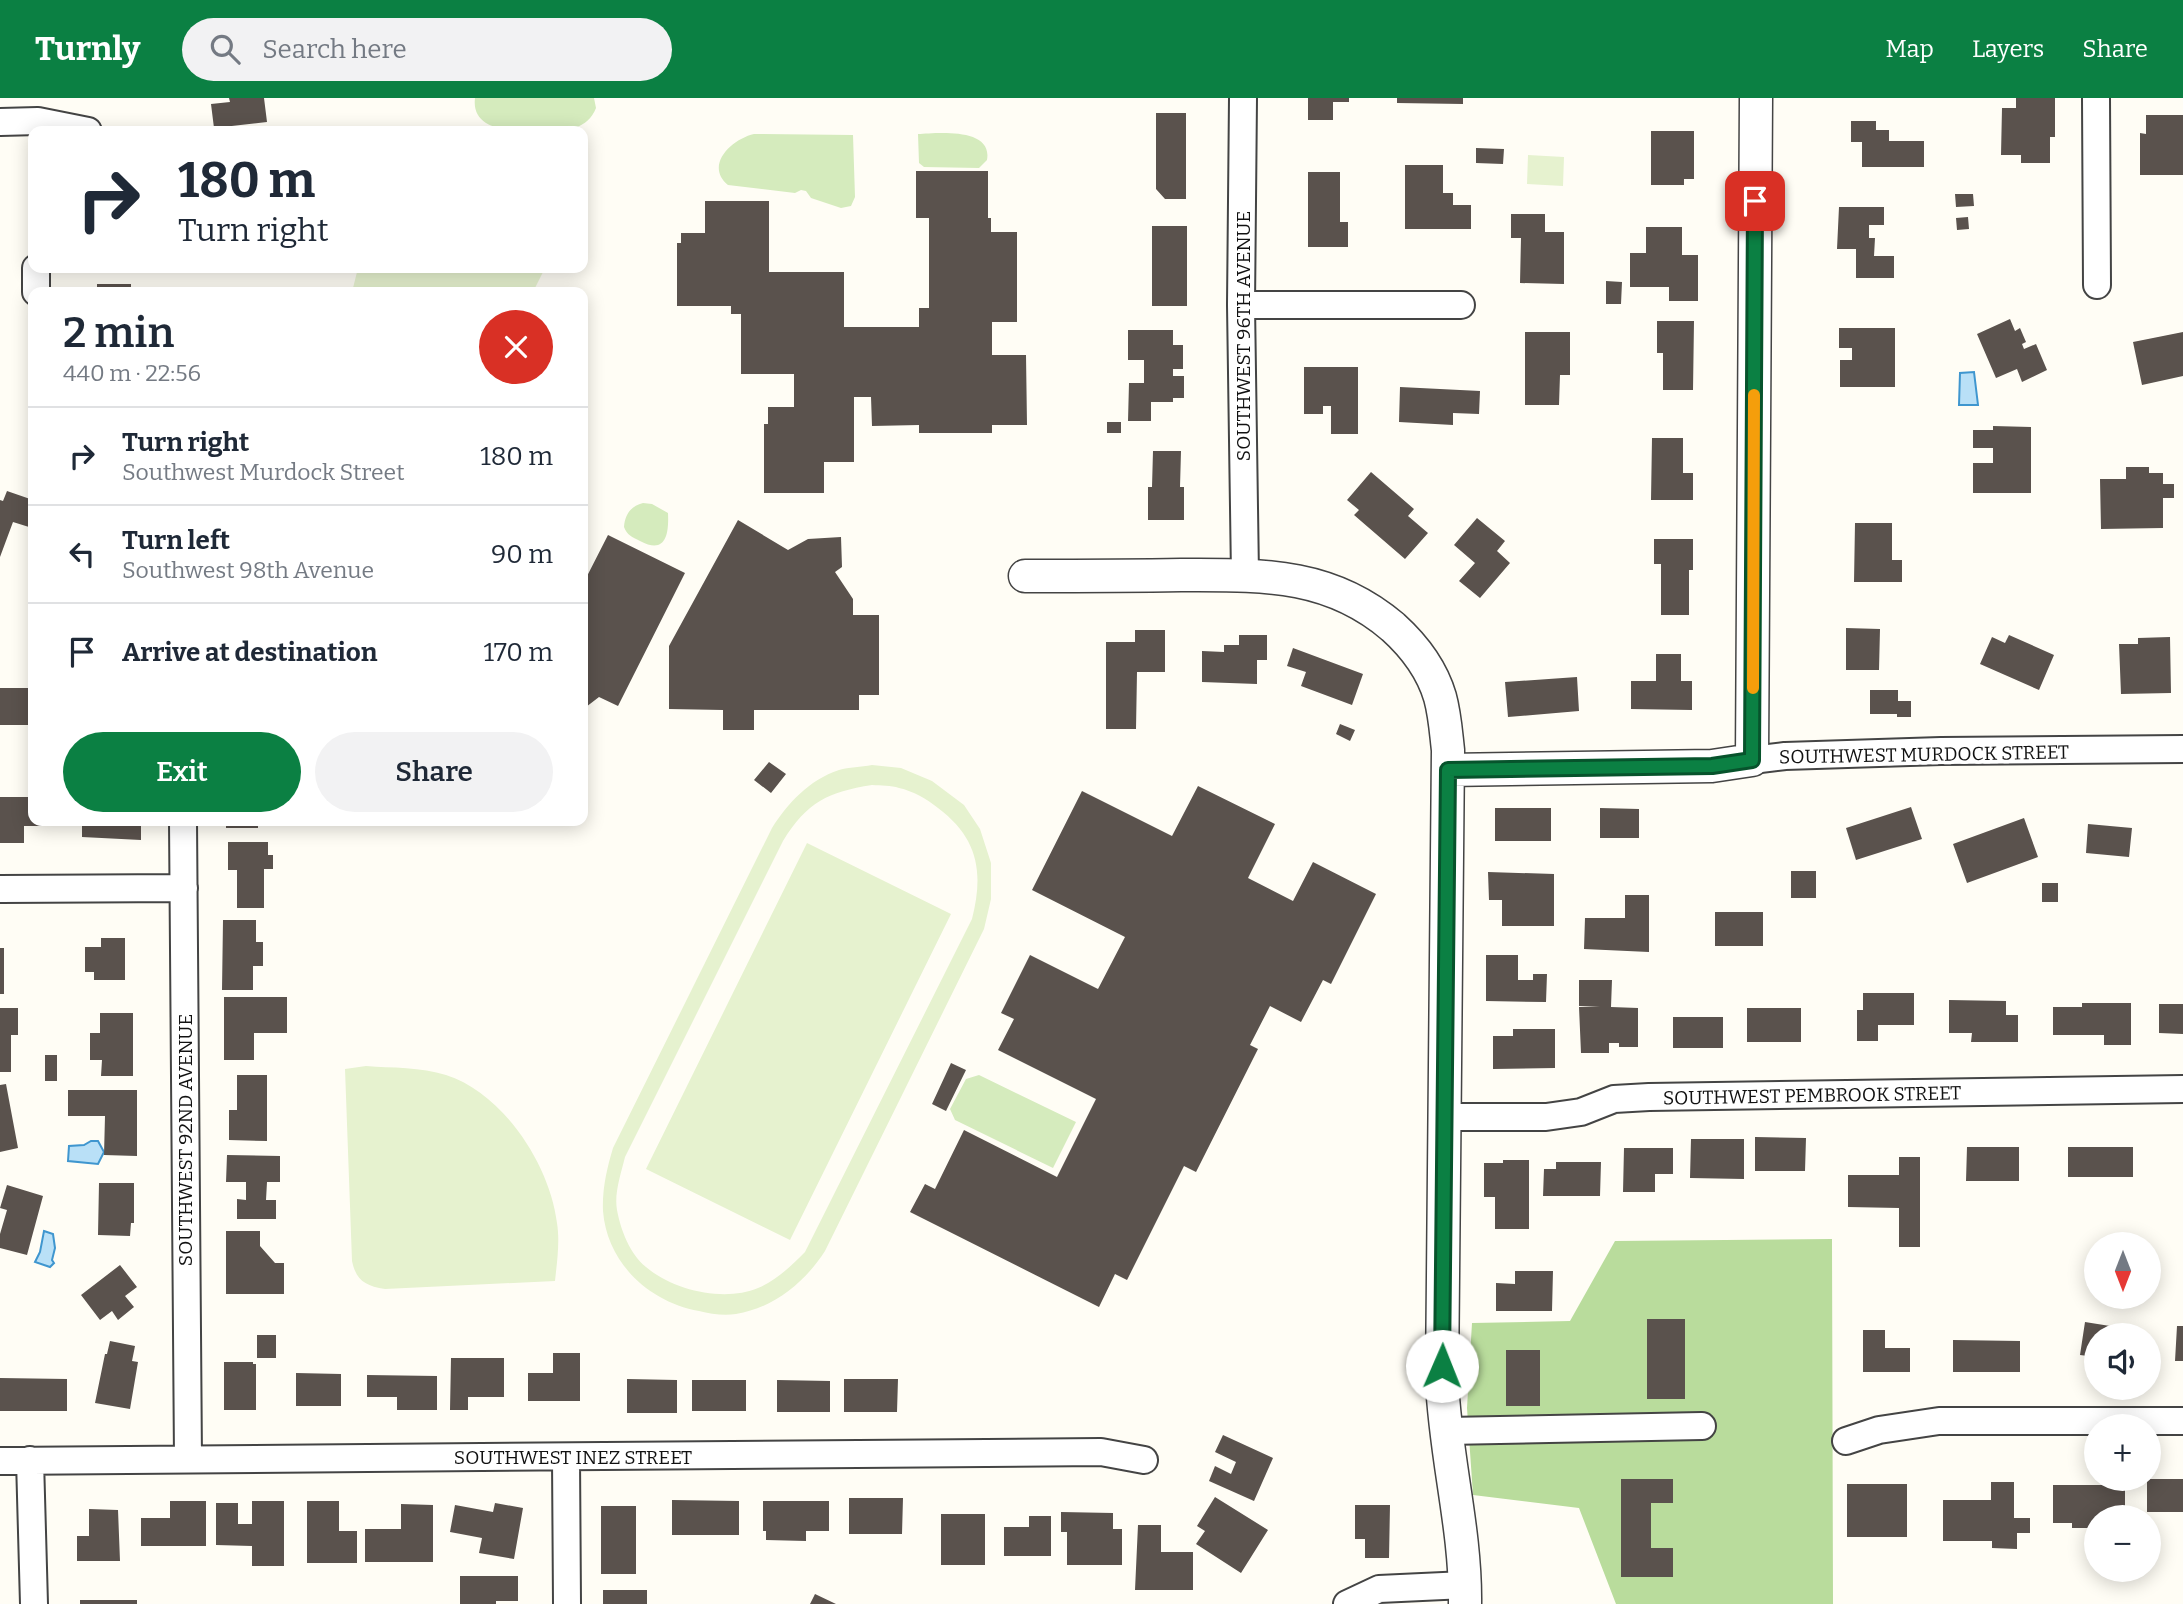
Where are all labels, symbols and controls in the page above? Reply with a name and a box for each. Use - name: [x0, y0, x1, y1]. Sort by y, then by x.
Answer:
- search box: [182, 18, 672, 81]
- text: Turnly: [35, 29, 140, 69]
- icon: search: [206, 30, 244, 68]
- text: Search here: [262, 34, 407, 65]
- text: Map: [1886, 35, 1934, 63]
- text: Layers: [1972, 35, 2044, 63]
- text: Share: [2082, 35, 2148, 63]
- text: 180 m: [178, 151, 315, 210]
- icon: right: [63, 154, 154, 245]
- pin: [1725, 171, 1785, 231]
- icon: arrive: [1736, 182, 1774, 220]
- text: Turn right: [178, 211, 329, 249]
- street label: SOUTHWEST 96TH AVENUE: [1232, 211, 1255, 461]
- text: 2 min: [63, 308, 174, 358]
- button: close: [479, 310, 553, 384]
- text: 440 m · 22:56: [63, 359, 201, 387]
- text: Turn right: [122, 427, 249, 458]
- icon: right: [63, 437, 101, 475]
- text: 180 m: [480, 441, 553, 472]
- text: Southwest Murdock Street: [122, 458, 404, 486]
- text: Turn left: [122, 525, 230, 556]
- icon: left: [63, 535, 101, 573]
- text: 90 m: [491, 539, 553, 570]
- text: Southwest 98th Avenue: [122, 556, 374, 584]
- icon: arrive: [63, 633, 101, 671]
- text: Arrive at destination: [122, 637, 377, 668]
- text: 170 m: [483, 637, 553, 668]
- button: Exit: [63, 732, 301, 812]
- button: Share: [315, 732, 553, 812]
- street label: SOUTHWEST MURDOCK STREET: [1779, 740, 2069, 769]
- street label: SOUTHWEST 92ND AVENUE: [174, 1014, 197, 1266]
- street label: SOUTHWEST PEMBROOK STREET: [1663, 1081, 1961, 1110]
- north arrow: [2084, 1232, 2161, 1309]
- map controls: [2084, 1232, 2161, 1582]
- button: sound: [2084, 1323, 2161, 1400]
- position arrow: [1405, 1329, 1479, 1403]
- button: +: [2084, 1414, 2161, 1491]
- street label: SOUTHWEST INEZ STREET: [454, 1446, 692, 1469]
- button: −: [2084, 1505, 2161, 1582]

